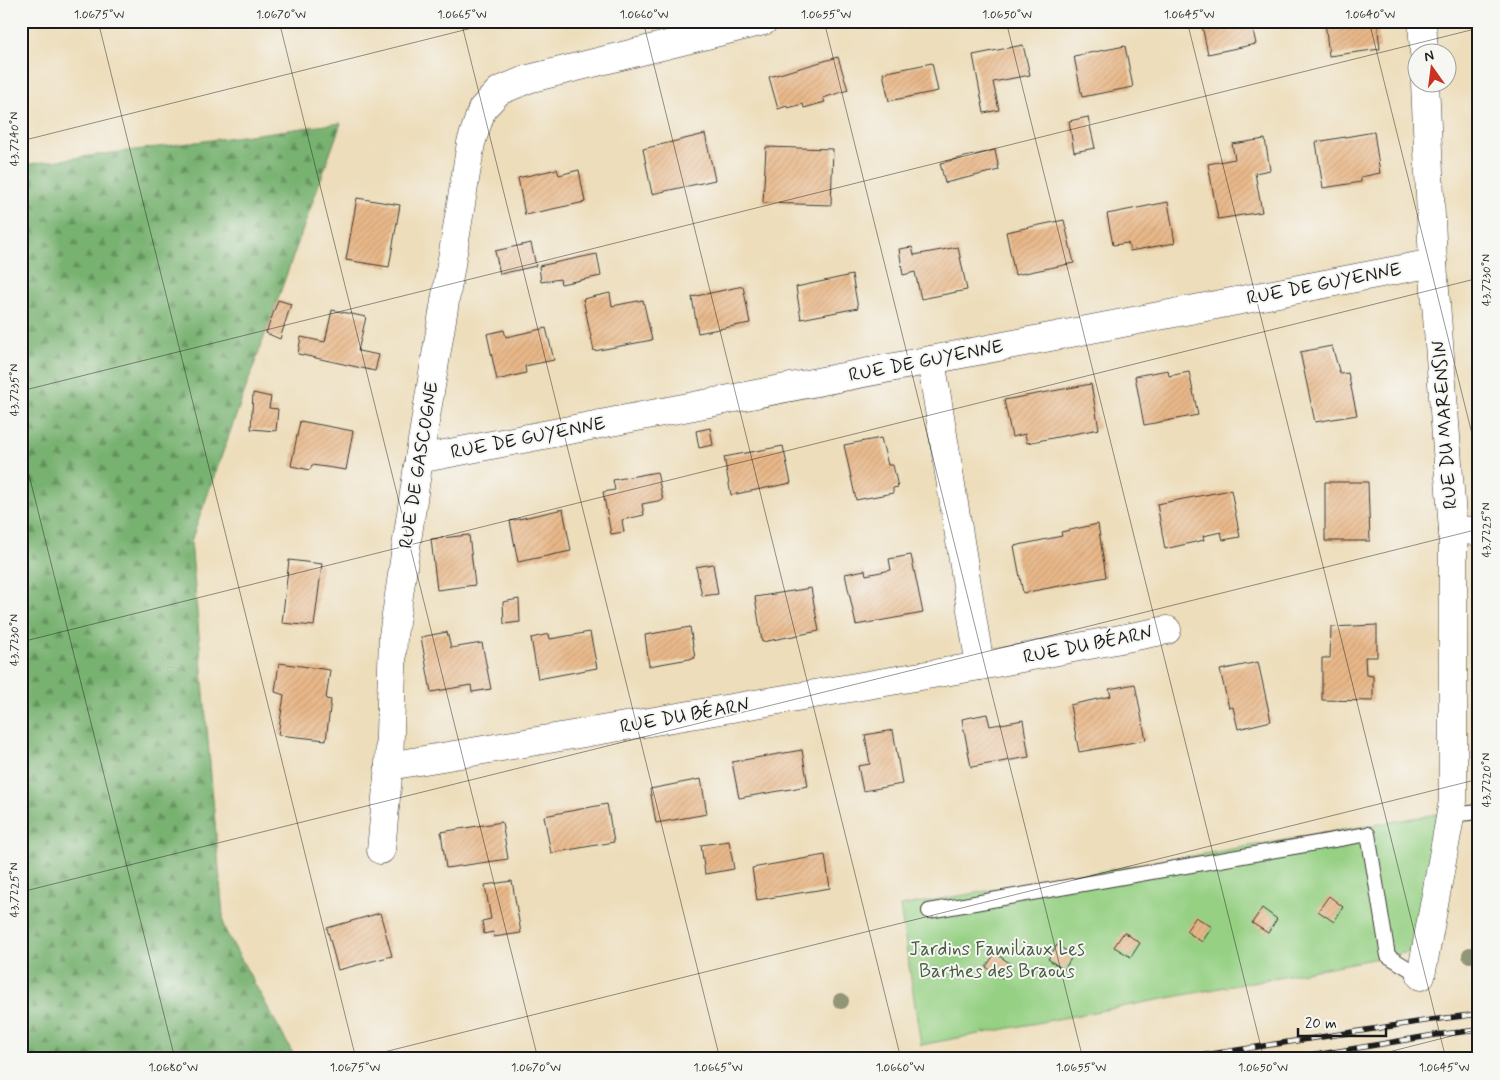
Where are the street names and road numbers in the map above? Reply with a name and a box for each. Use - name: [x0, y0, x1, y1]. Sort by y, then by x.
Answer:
- street label: RUE DE GUYENNE: [1245, 257, 1403, 311]
- street label: RUE DE GUYENNE: [847, 334, 1005, 388]
- street label: RUE DU MARENSIN: [1427, 340, 1463, 510]
- street label: RUE DE GASCOGNE: [393, 380, 445, 550]
- street label: RUE DE GUYENNE: [449, 411, 607, 465]
- street label: RUE DU BÉARN: [1021, 619, 1155, 670]
- street label: RUE DU BÉARN: [618, 691, 752, 740]

